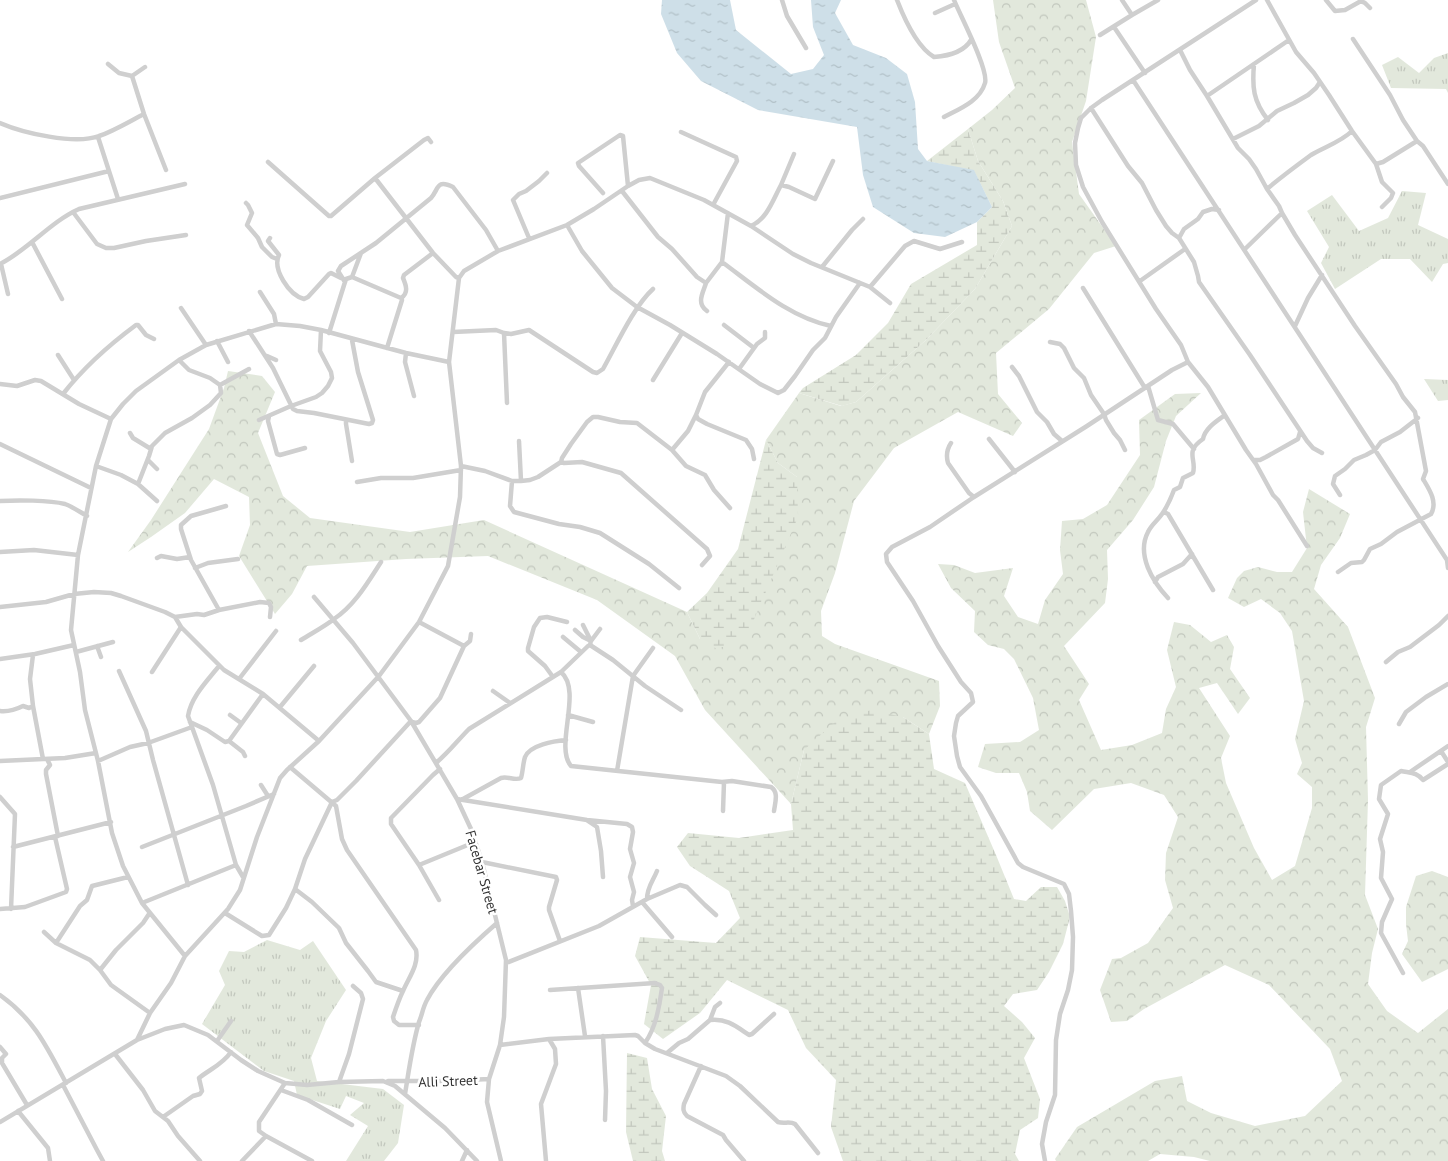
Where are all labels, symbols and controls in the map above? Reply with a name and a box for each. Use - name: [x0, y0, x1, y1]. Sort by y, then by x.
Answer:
- street label: Facebar Street: [461, 828, 503, 916]
- street label: Alli Street: [418, 1071, 478, 1091]

